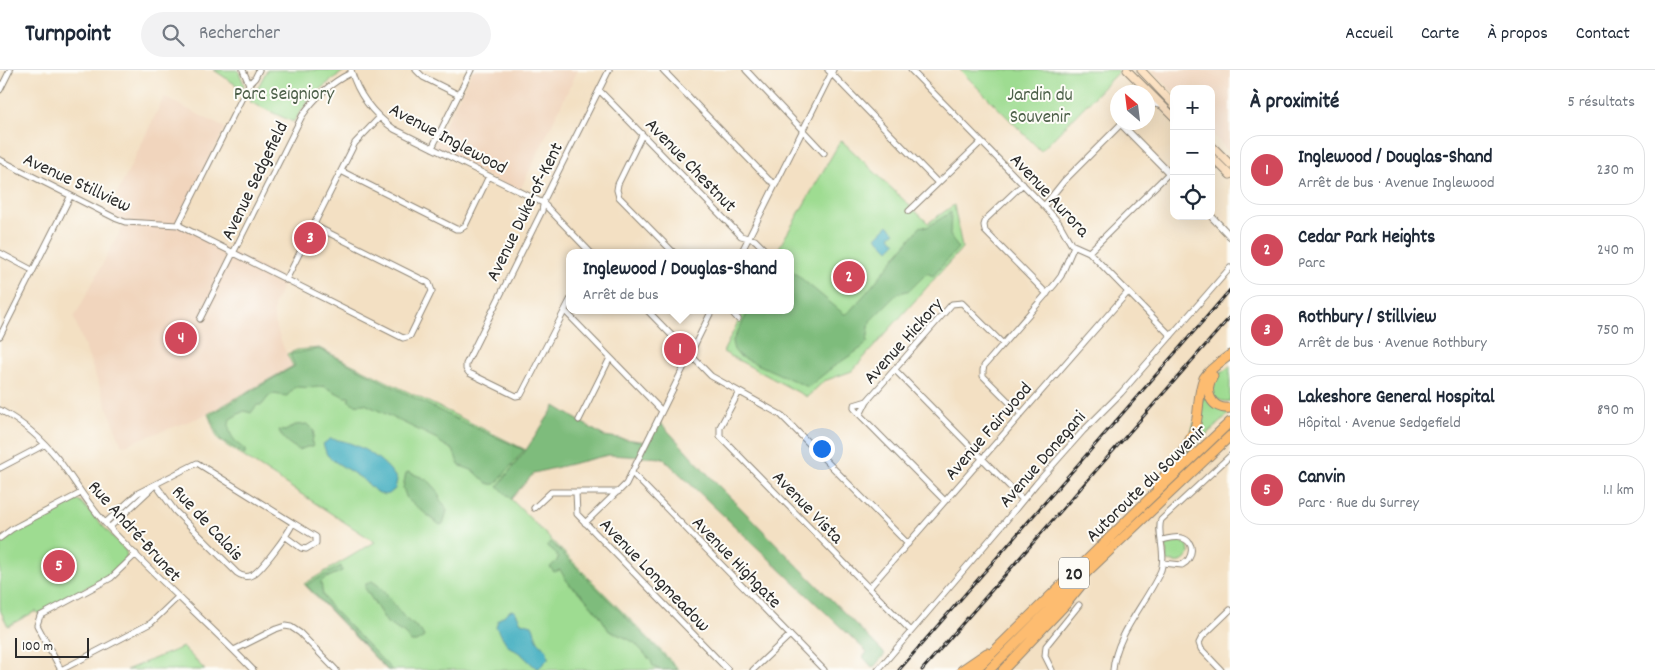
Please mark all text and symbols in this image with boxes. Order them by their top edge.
search box [141,12,491,57]
text: Turnpoint [25,18,111,52]
icon: search [159,21,187,49]
text: Rechercher [199,21,280,48]
text: Accueil [1345,22,1393,47]
text: Carte [1421,22,1460,47]
text: À propos [1488,22,1548,47]
text: Contact [1576,22,1630,47]
park label: Parc Seigniory [234,82,335,109]
park label: Jardin du Souvenir [1007,83,1073,132]
north arrow [1110,85,1155,130]
map controls [1170,85,1215,220]
button: + [1170,85,1215,130]
text: À proximité [1250,88,1339,118]
text: 5 résultats [1568,91,1635,114]
street label: Avenue Inglewood [384,98,511,183]
street label: Avenue Chestnut [637,113,741,220]
street label: Avenue Sedgefield [216,118,297,246]
button: − [1170,130,1215,175]
street label: Avenue Duke-of-Kent [481,139,571,287]
text: Inglewood / Douglas-Shand [1298,145,1492,172]
street label: Avenue Stillview [18,147,135,221]
street label: Avenue Aurora [1002,148,1095,245]
text: 1 [1265,159,1269,182]
text: 230 m [1597,159,1634,182]
text: Arrêt de bus · Avenue Inglewood [1298,172,1495,195]
button: locate [1170,175,1215,220]
pin: 3 [294,219,326,257]
text: Cedar Park Heights [1298,225,1435,252]
text: 2 [1264,239,1271,262]
text: 240 m [1597,239,1634,262]
popup [566,249,794,314]
text: Parc [1298,252,1325,275]
text: Inglewood / Douglas-Shand [583,257,777,284]
pin: 2 [833,258,865,296]
text: Arrêt de bus [583,284,659,307]
street label: Avenue Hickory [858,293,951,392]
text: Rothbury / Stillview [1298,305,1437,332]
pin: 4 [165,319,197,357]
text: 3 [1263,319,1271,342]
text: 750 m [1597,319,1634,342]
pin: 1 [664,330,696,368]
text: Arrêt de bus · Avenue Rothbury [1298,332,1487,355]
street label: Avenue Fairwood [939,377,1040,487]
text: Lakeshore General Hospital [1298,385,1495,412]
text: 4 [1264,399,1270,422]
text: 890 m [1597,399,1634,422]
street label: Avenue Donegani [994,405,1094,515]
text: Hôpital · Avenue Sedgefield [1298,412,1461,435]
street label: Autoroute du Souvenir [1081,419,1214,550]
your location [809,436,835,462]
text: Canvin [1298,465,1345,492]
street label: Avenue Vista [765,466,849,552]
street label: Rue André-Brunet [80,476,186,589]
text: 5 [1263,479,1271,502]
text: 1.1 km [1603,479,1634,502]
street label: Rue de Calais [164,480,249,568]
text: Parc · Rue du Surrey [1298,492,1419,515]
street label: Avenue Highgate [684,511,787,616]
street label: Avenue Longmeadow [592,513,715,640]
pin: 5 [43,547,75,585]
road number: 20 [1059,558,1089,588]
scale bar [15,635,89,658]
text: 100 m [22,637,53,657]

